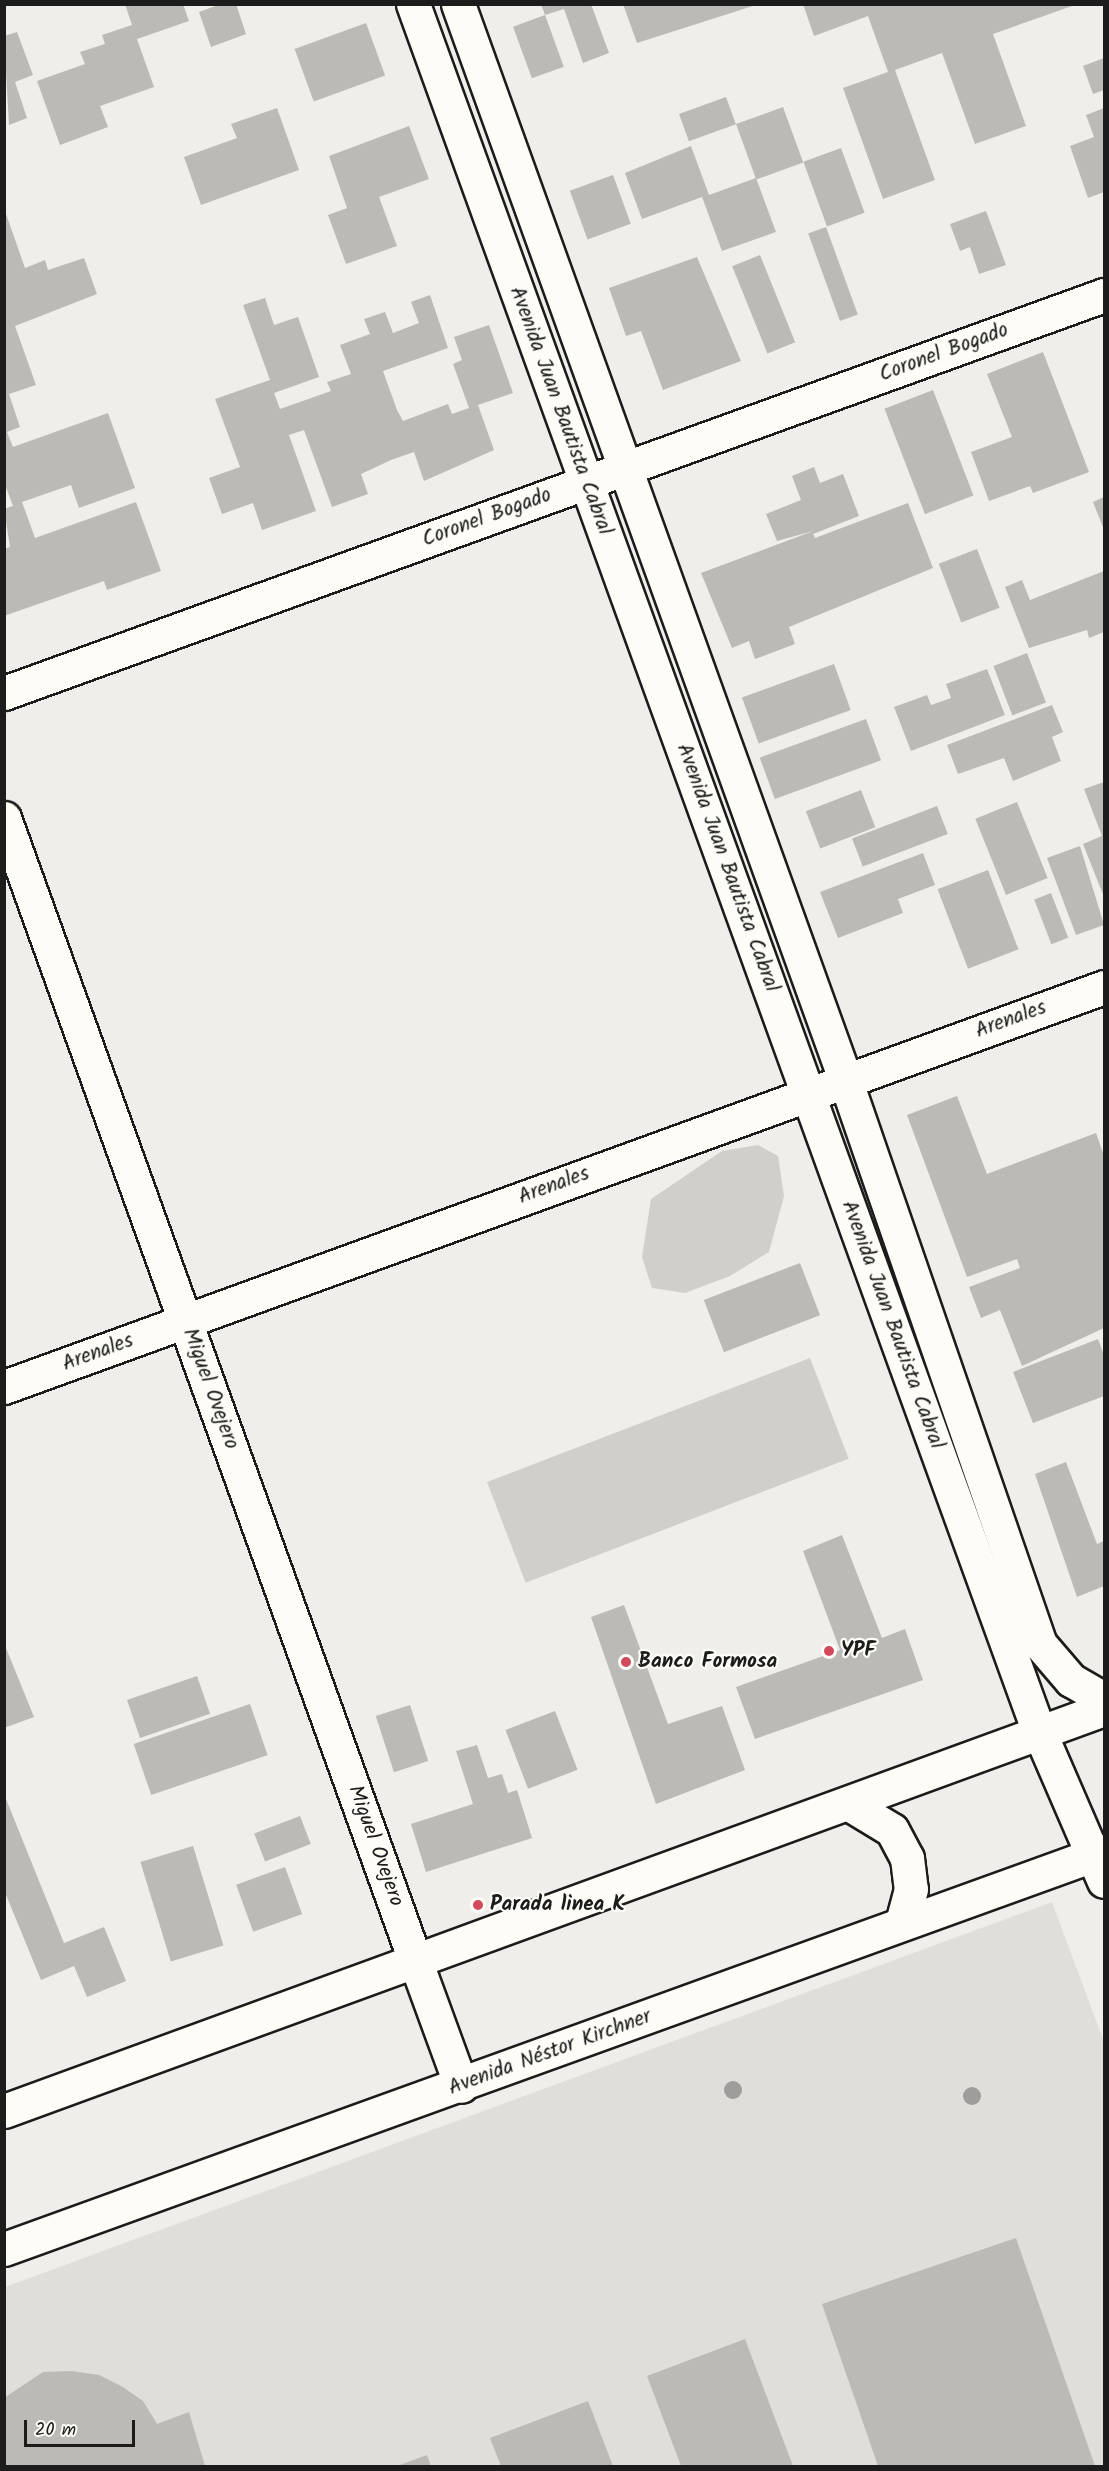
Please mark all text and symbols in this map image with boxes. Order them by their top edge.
street label: Avenida Juan Bautista Cabral [503,283,617,539]
street label: Coronel Bogado [876,318,1012,388]
street label: Coronel Bogado [419,483,555,553]
street label: Avenida Juan Bautista Cabral [670,740,784,996]
street label: Arenales [972,996,1050,1044]
street label: Arenales [515,1162,593,1210]
street label: Avenida Juan Bautista Cabral [835,1197,949,1453]
street label: Miguel Ovejero [176,1325,244,1453]
street label: Arenales [59,1329,137,1377]
place label: YPF [841,1638,876,1664]
marker: YPF [822,1644,836,1658]
place label: Banco Formosa [638,1649,777,1675]
marker: Banco Formosa [619,1655,633,1669]
street label: Miguel Ovejero [341,1782,409,1910]
place label: Parada linea K [490,1892,625,1918]
marker: Parada linea K [471,1898,485,1912]
street label: Avenida Néstor Kirchner [445,2005,655,2101]
scale bar [27,2408,138,2446]
text: 20 m [35,2416,76,2445]

